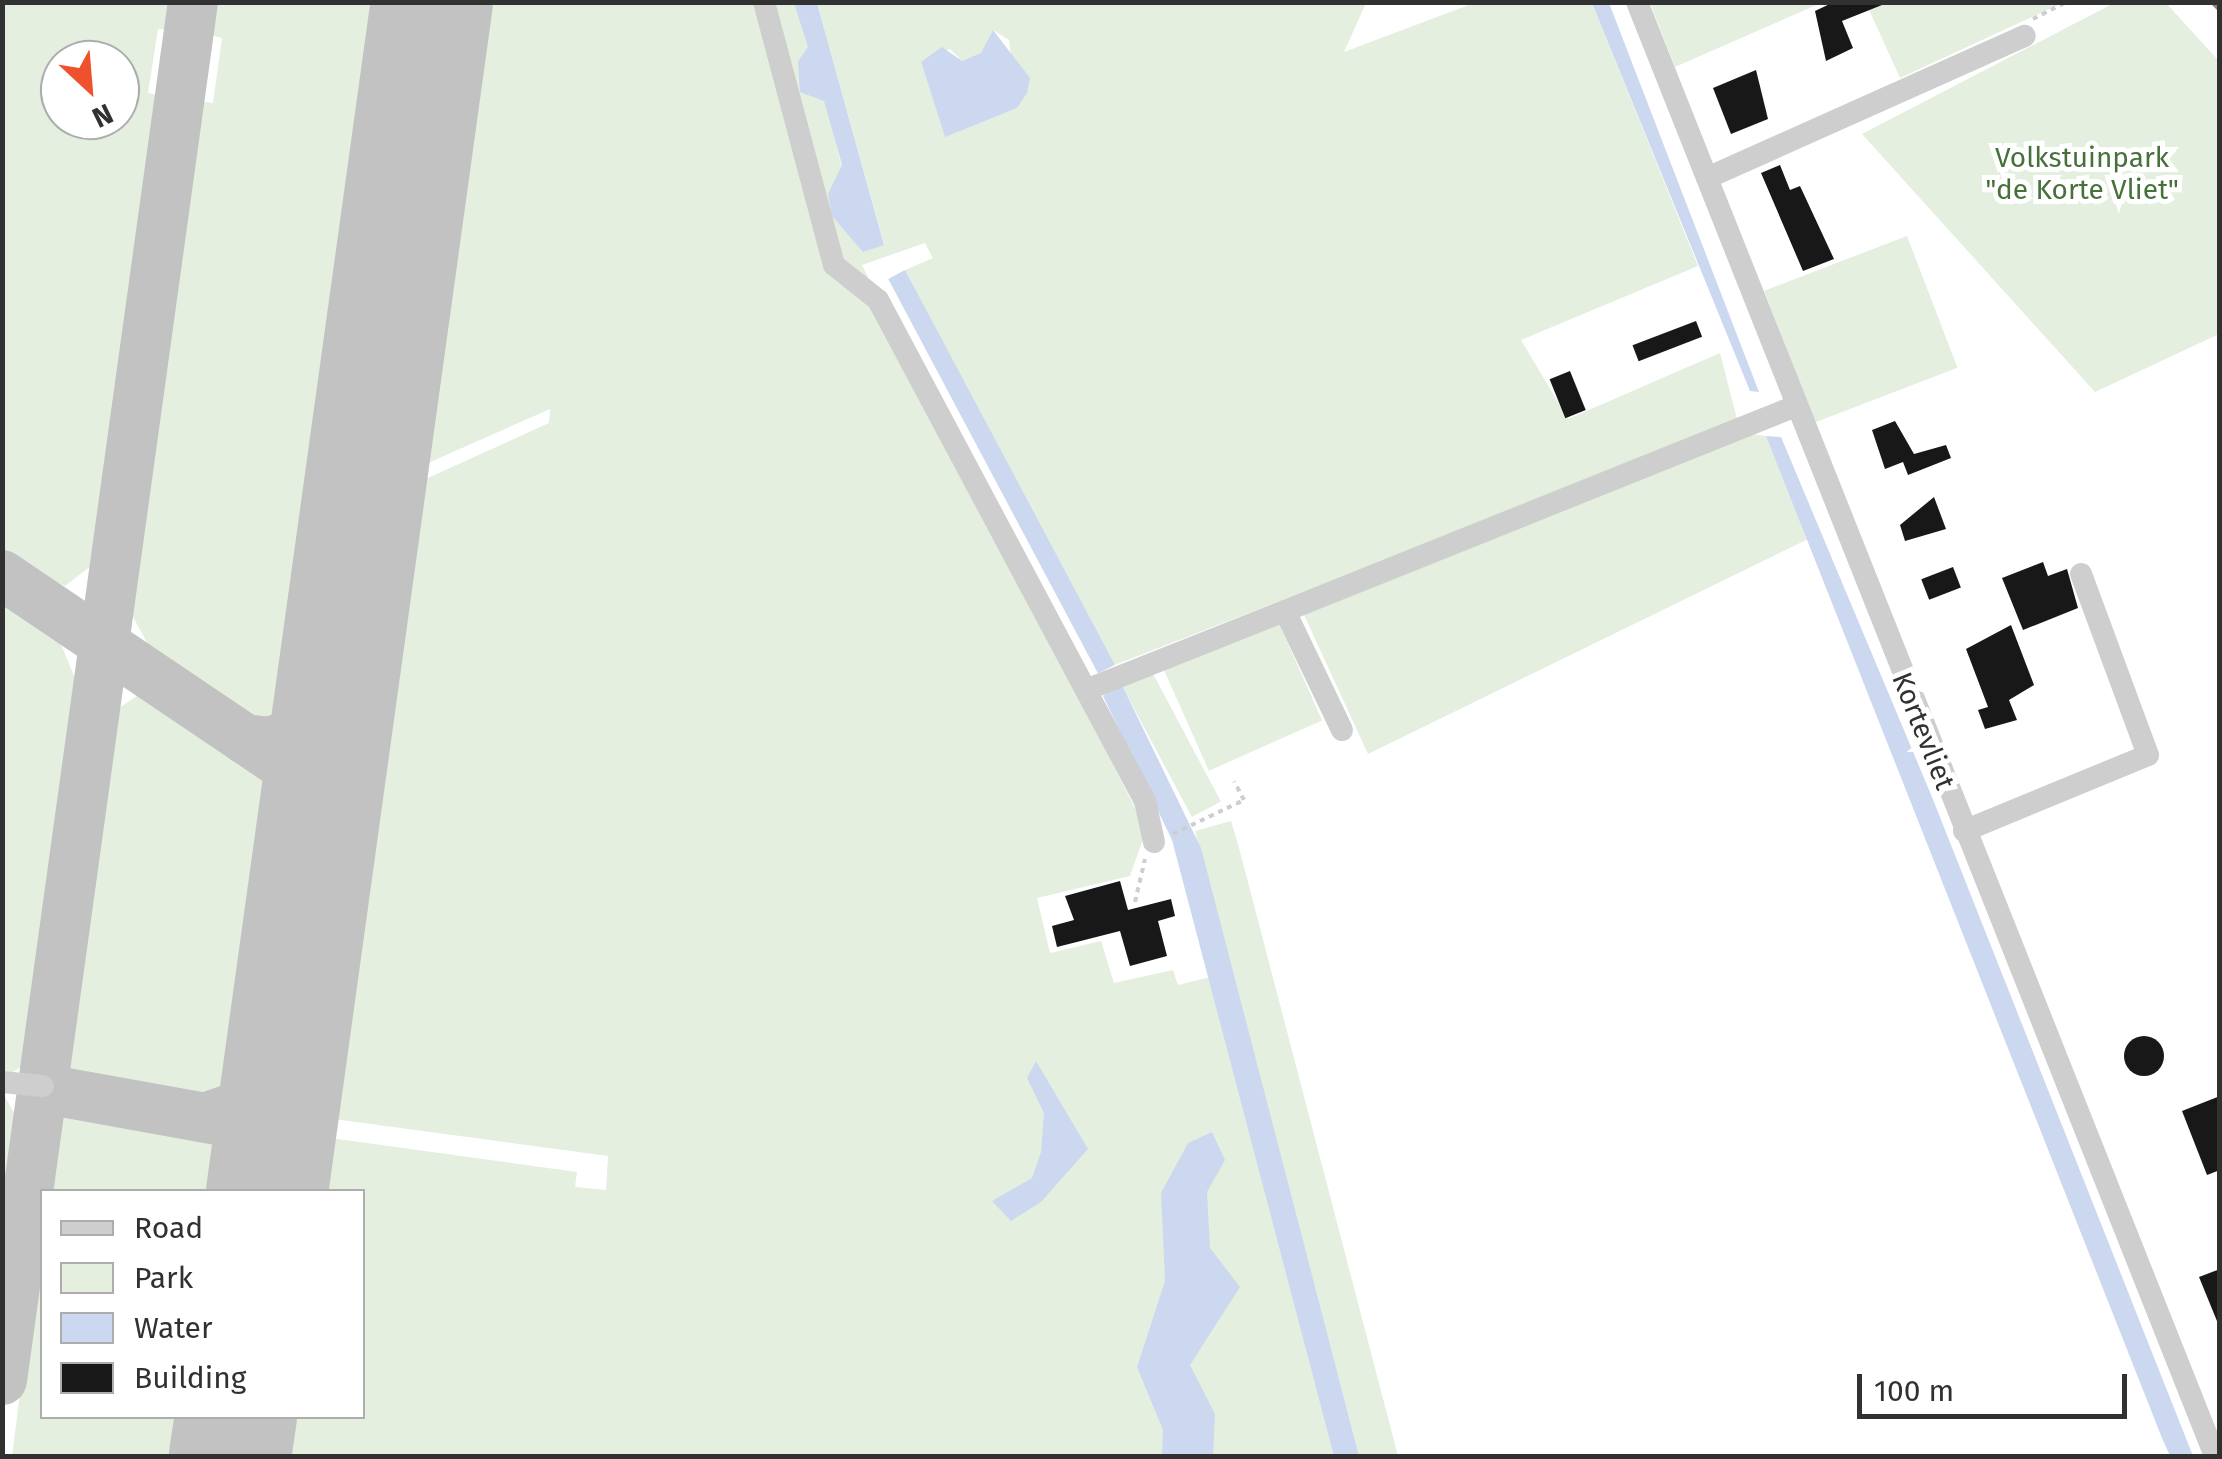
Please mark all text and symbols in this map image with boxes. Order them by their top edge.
north arrow [40,40,140,140]
text: N [87,97,118,135]
park label: Volkstuinpark "de Korte Vliet" [1985,141,2179,207]
street label: Kortevliet [1884,668,1962,794]
legend [40,1189,365,1419]
text: Road [134,1210,203,1246]
text: Park [134,1260,193,1296]
text: Water [134,1310,213,1346]
scale bar [1862,1354,2132,1416]
text: Building [134,1360,246,1396]
text: 100 m [1874,1373,1954,1409]

